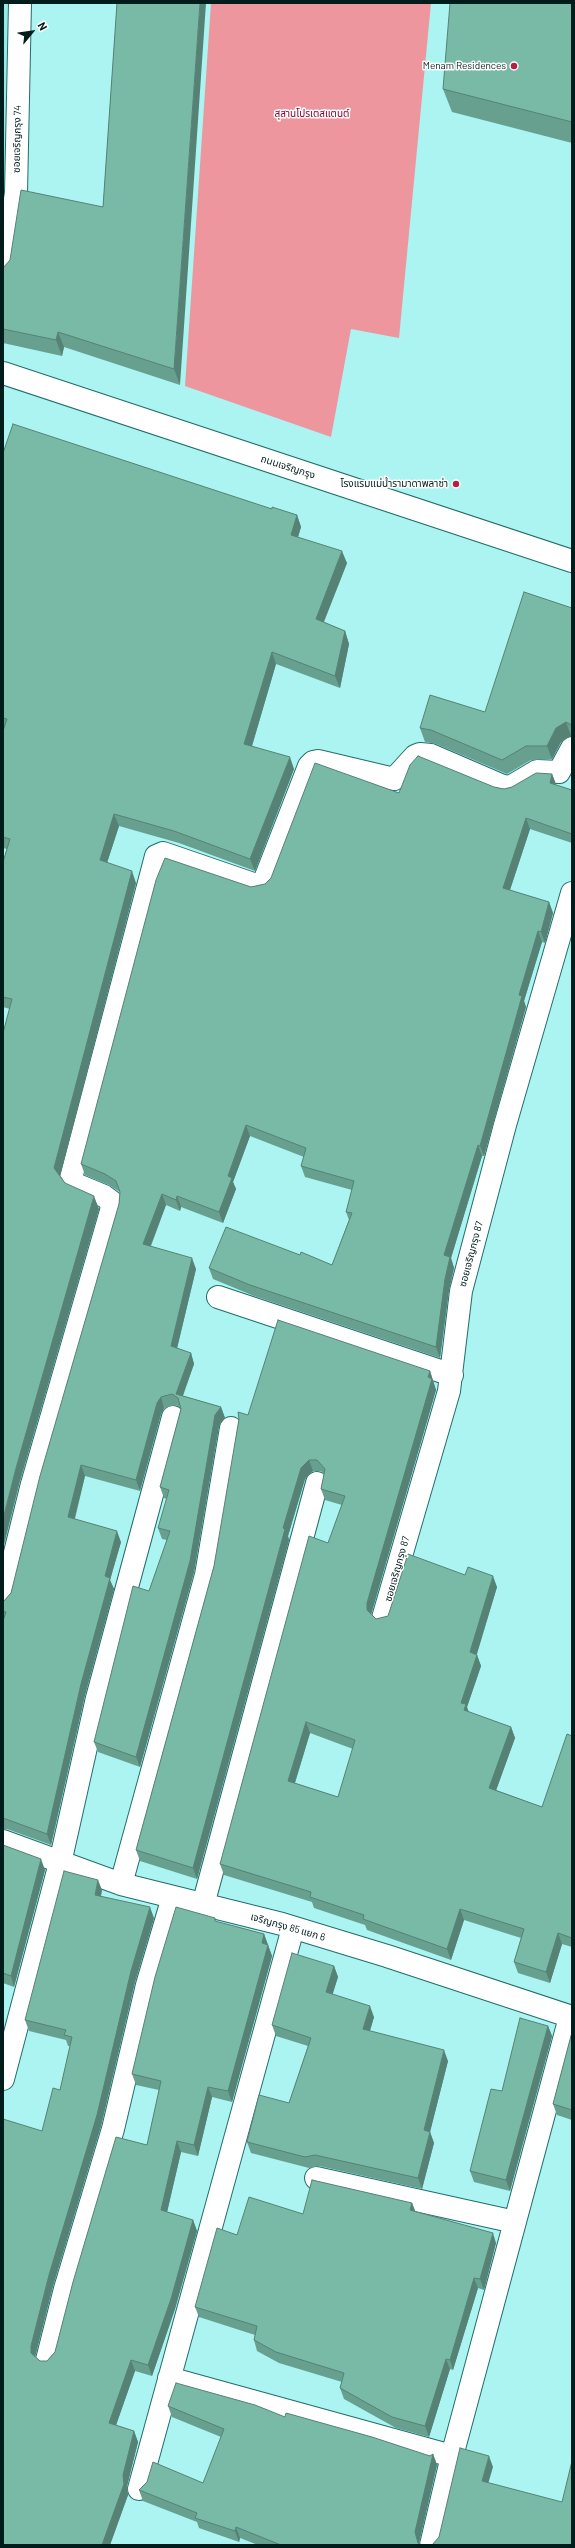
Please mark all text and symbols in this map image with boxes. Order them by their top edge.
north arrow [12,12,52,52]
text: N [35,20,50,32]
place label: Menam Residences [423,60,506,72]
marker: Menam Residences [509,61,519,71]
street label: ซอยเจริญกรุง 74 [10,105,24,173]
park label: สุสานโปรเตสแตนต์ [275,108,349,120]
street label: ถนนเจริญกรุง [259,453,317,481]
place label: โรงแรมแม่น้ำรามาดาพลาซ่า [340,478,448,490]
marker: โรงแรมแม่น้ำรามาดาพลาซ่า [451,479,461,489]
street label: ซอยเจริญกรุง 87 [456,1220,486,1288]
street label: ซอยเจริญกรุง 87 [382,1535,412,1603]
street label: เจริญกรุง 85 แยก 6 [249,1911,327,1943]

